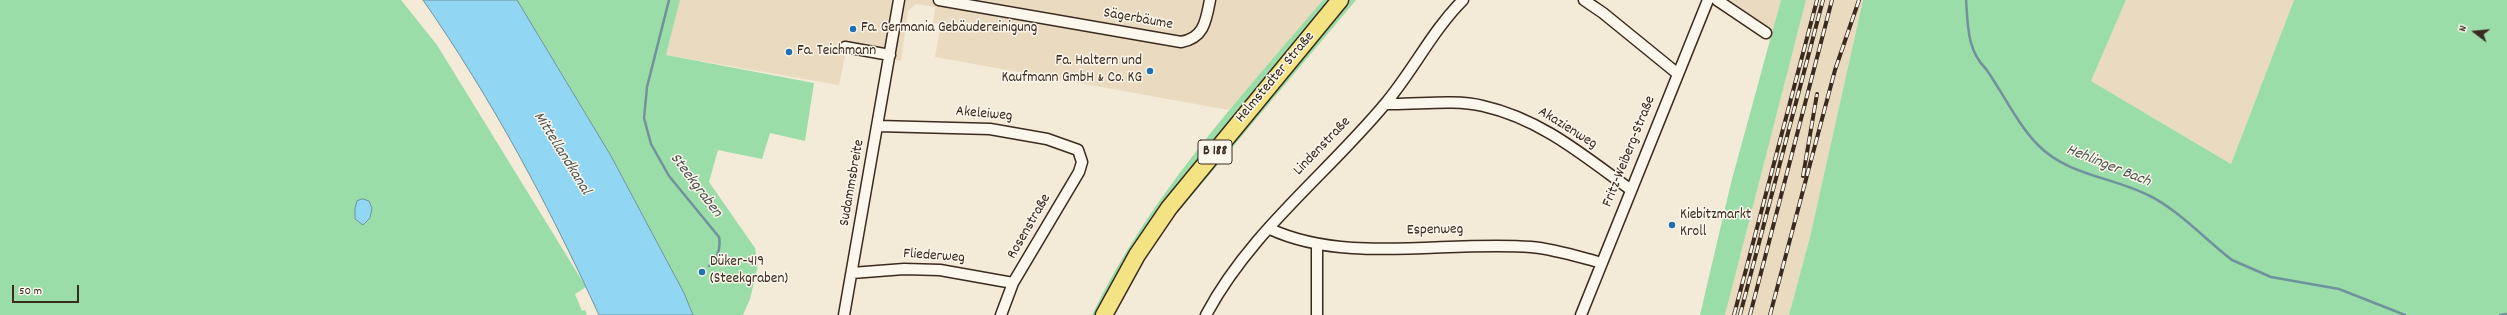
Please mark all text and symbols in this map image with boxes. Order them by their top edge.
street label: Sägerbäume [1102,5,1174,35]
north arrow [2455,12,2495,52]
place label: Fa. Germania Gebäudereinigung [861,20,1037,38]
marker: Fa. Germania Gebäudereinigung [848,24,858,34]
text: N [2455,24,2472,34]
street label: Helmstedter Straße [1233,29,1319,127]
place label: Fa. Teichmann [797,43,876,61]
marker: Fa. Teichmann [784,47,794,57]
place label: Fa. Haltern und Kaufmann GmbH & Co. KG [1002,53,1142,88]
marker: Fa. Haltern und Kaufmann GmbH & Co. KG [1145,66,1155,76]
street label: Fritz-Weiberg-Straße [1600,94,1660,210]
street label: Akeleiweg [955,104,1013,126]
street label: Akazienweg [1534,104,1600,154]
water label: Mittellandkanal [528,109,594,199]
street label: Lindenstraße [1291,114,1355,180]
street label: Sudammsbreite [837,138,869,228]
road number: B 188 [1198,140,1232,164]
water label: Hehlinger Bach [2063,141,2153,193]
water label: Steekgraben [665,150,725,222]
street label: Rosenstraße [1004,191,1056,263]
place label: Kiebitzmarkt Kroll [1680,207,1751,242]
marker: Kiebitzmarkt Kroll [1667,220,1677,230]
street label: Espenweg [1407,222,1463,240]
street label: Fliederweg [903,246,965,268]
place label: Düker-419 (Steekgraben) [710,254,788,289]
marker: Düker-419 (Steekgraben) [697,267,707,277]
scale bar [14,277,81,303]
text: 50 m [19,283,42,300]

